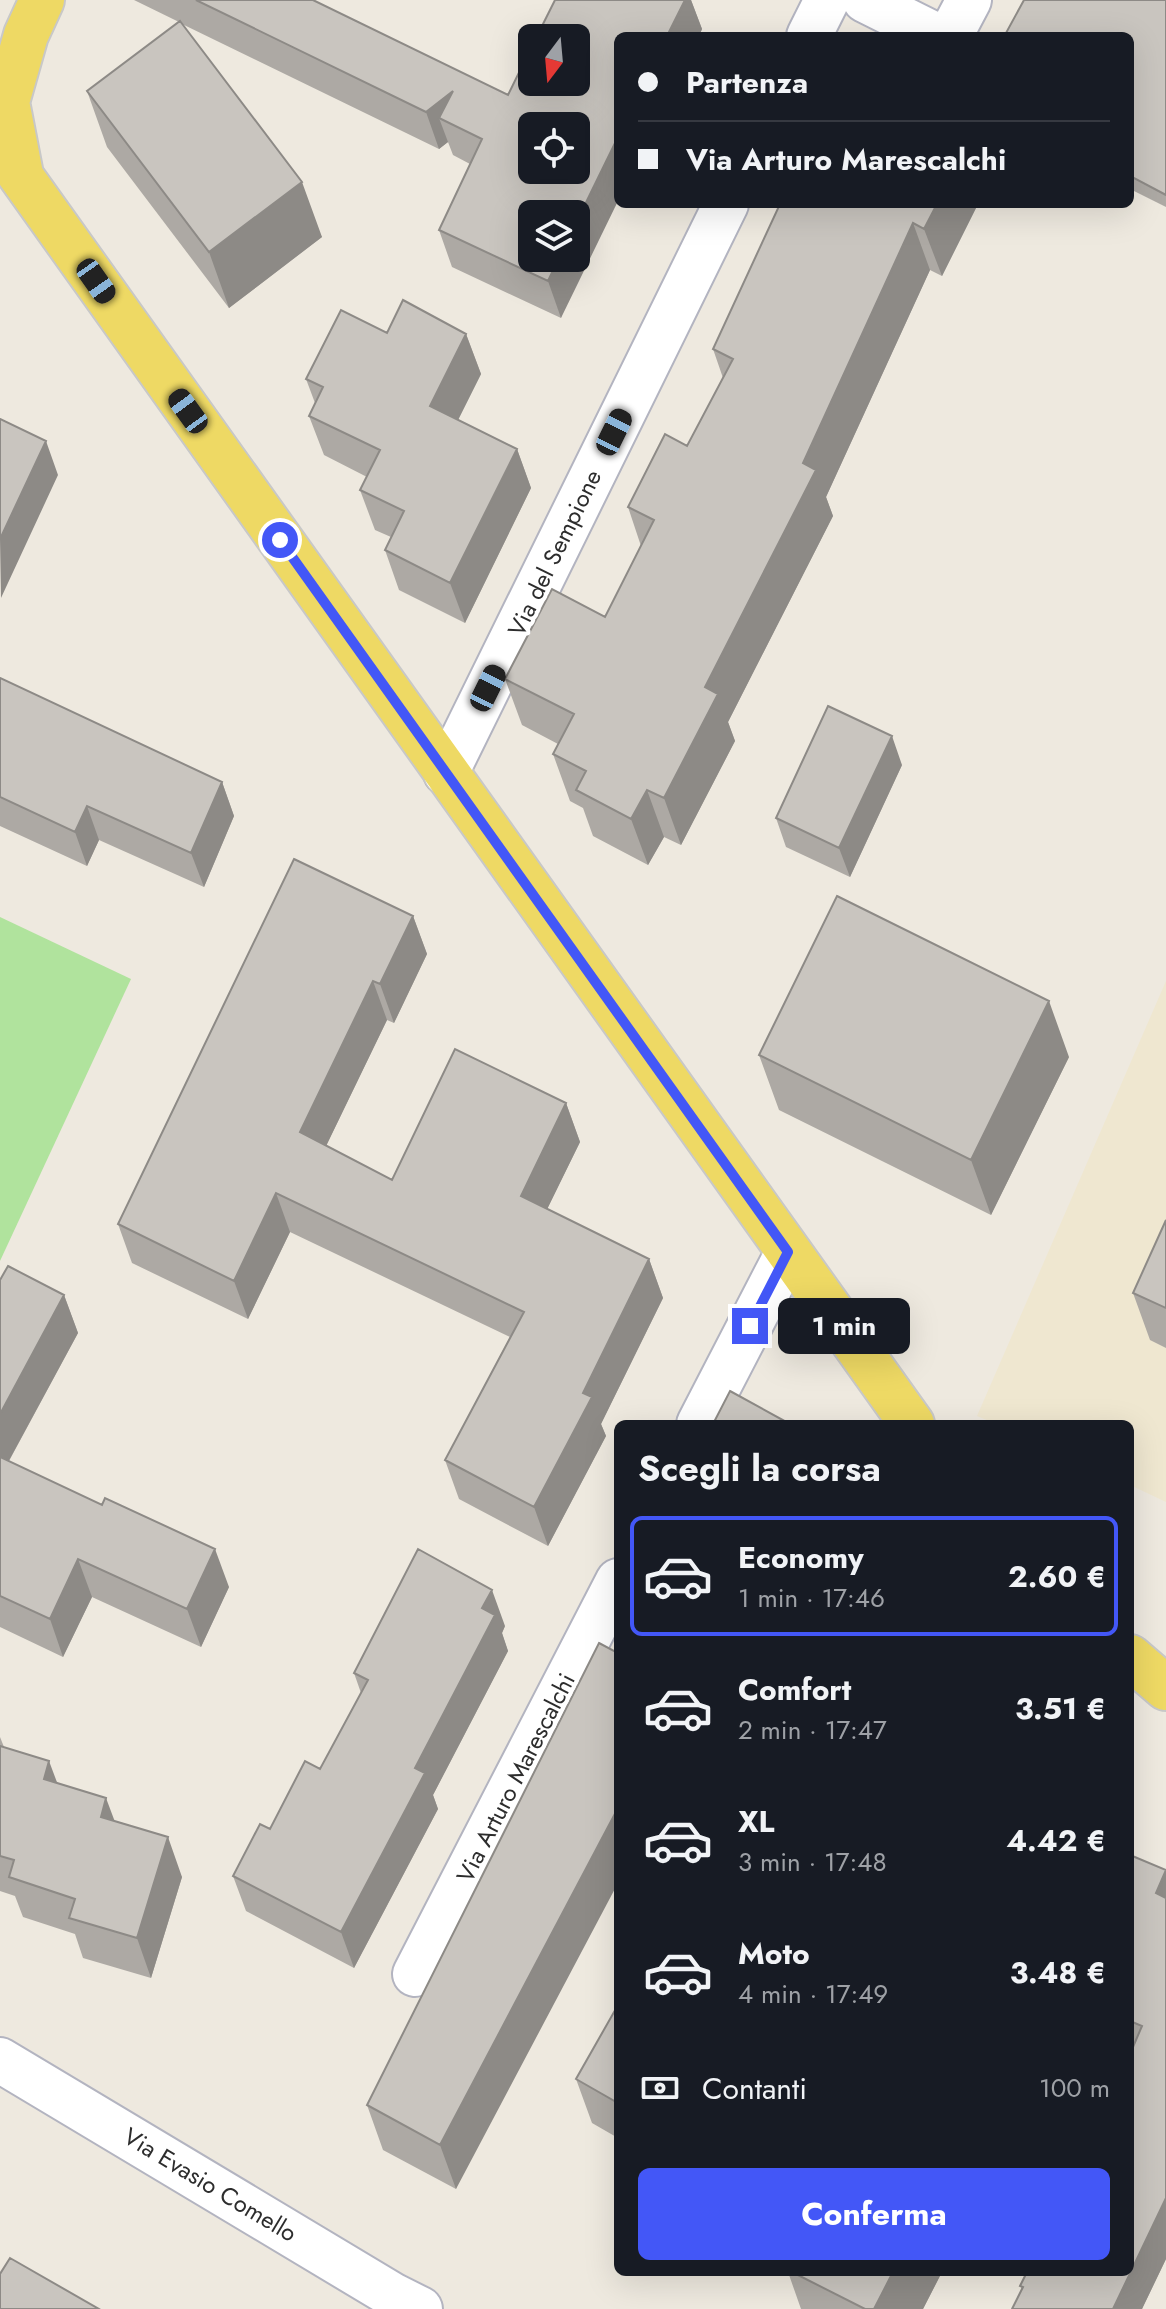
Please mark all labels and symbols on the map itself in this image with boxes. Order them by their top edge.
north arrow [518,24,590,96]
car [72,254,120,308]
car [164,385,212,437]
car [593,405,635,459]
street label: Via del Sempione [499,463,610,642]
route start [262,522,298,558]
car [467,661,509,715]
callout: 1 min [778,1298,910,1354]
route end [732,1308,768,1344]
street label: Via Arturo Marescalchi [447,1667,584,1889]
street label: Via Evasio Comello [117,2119,304,2250]

